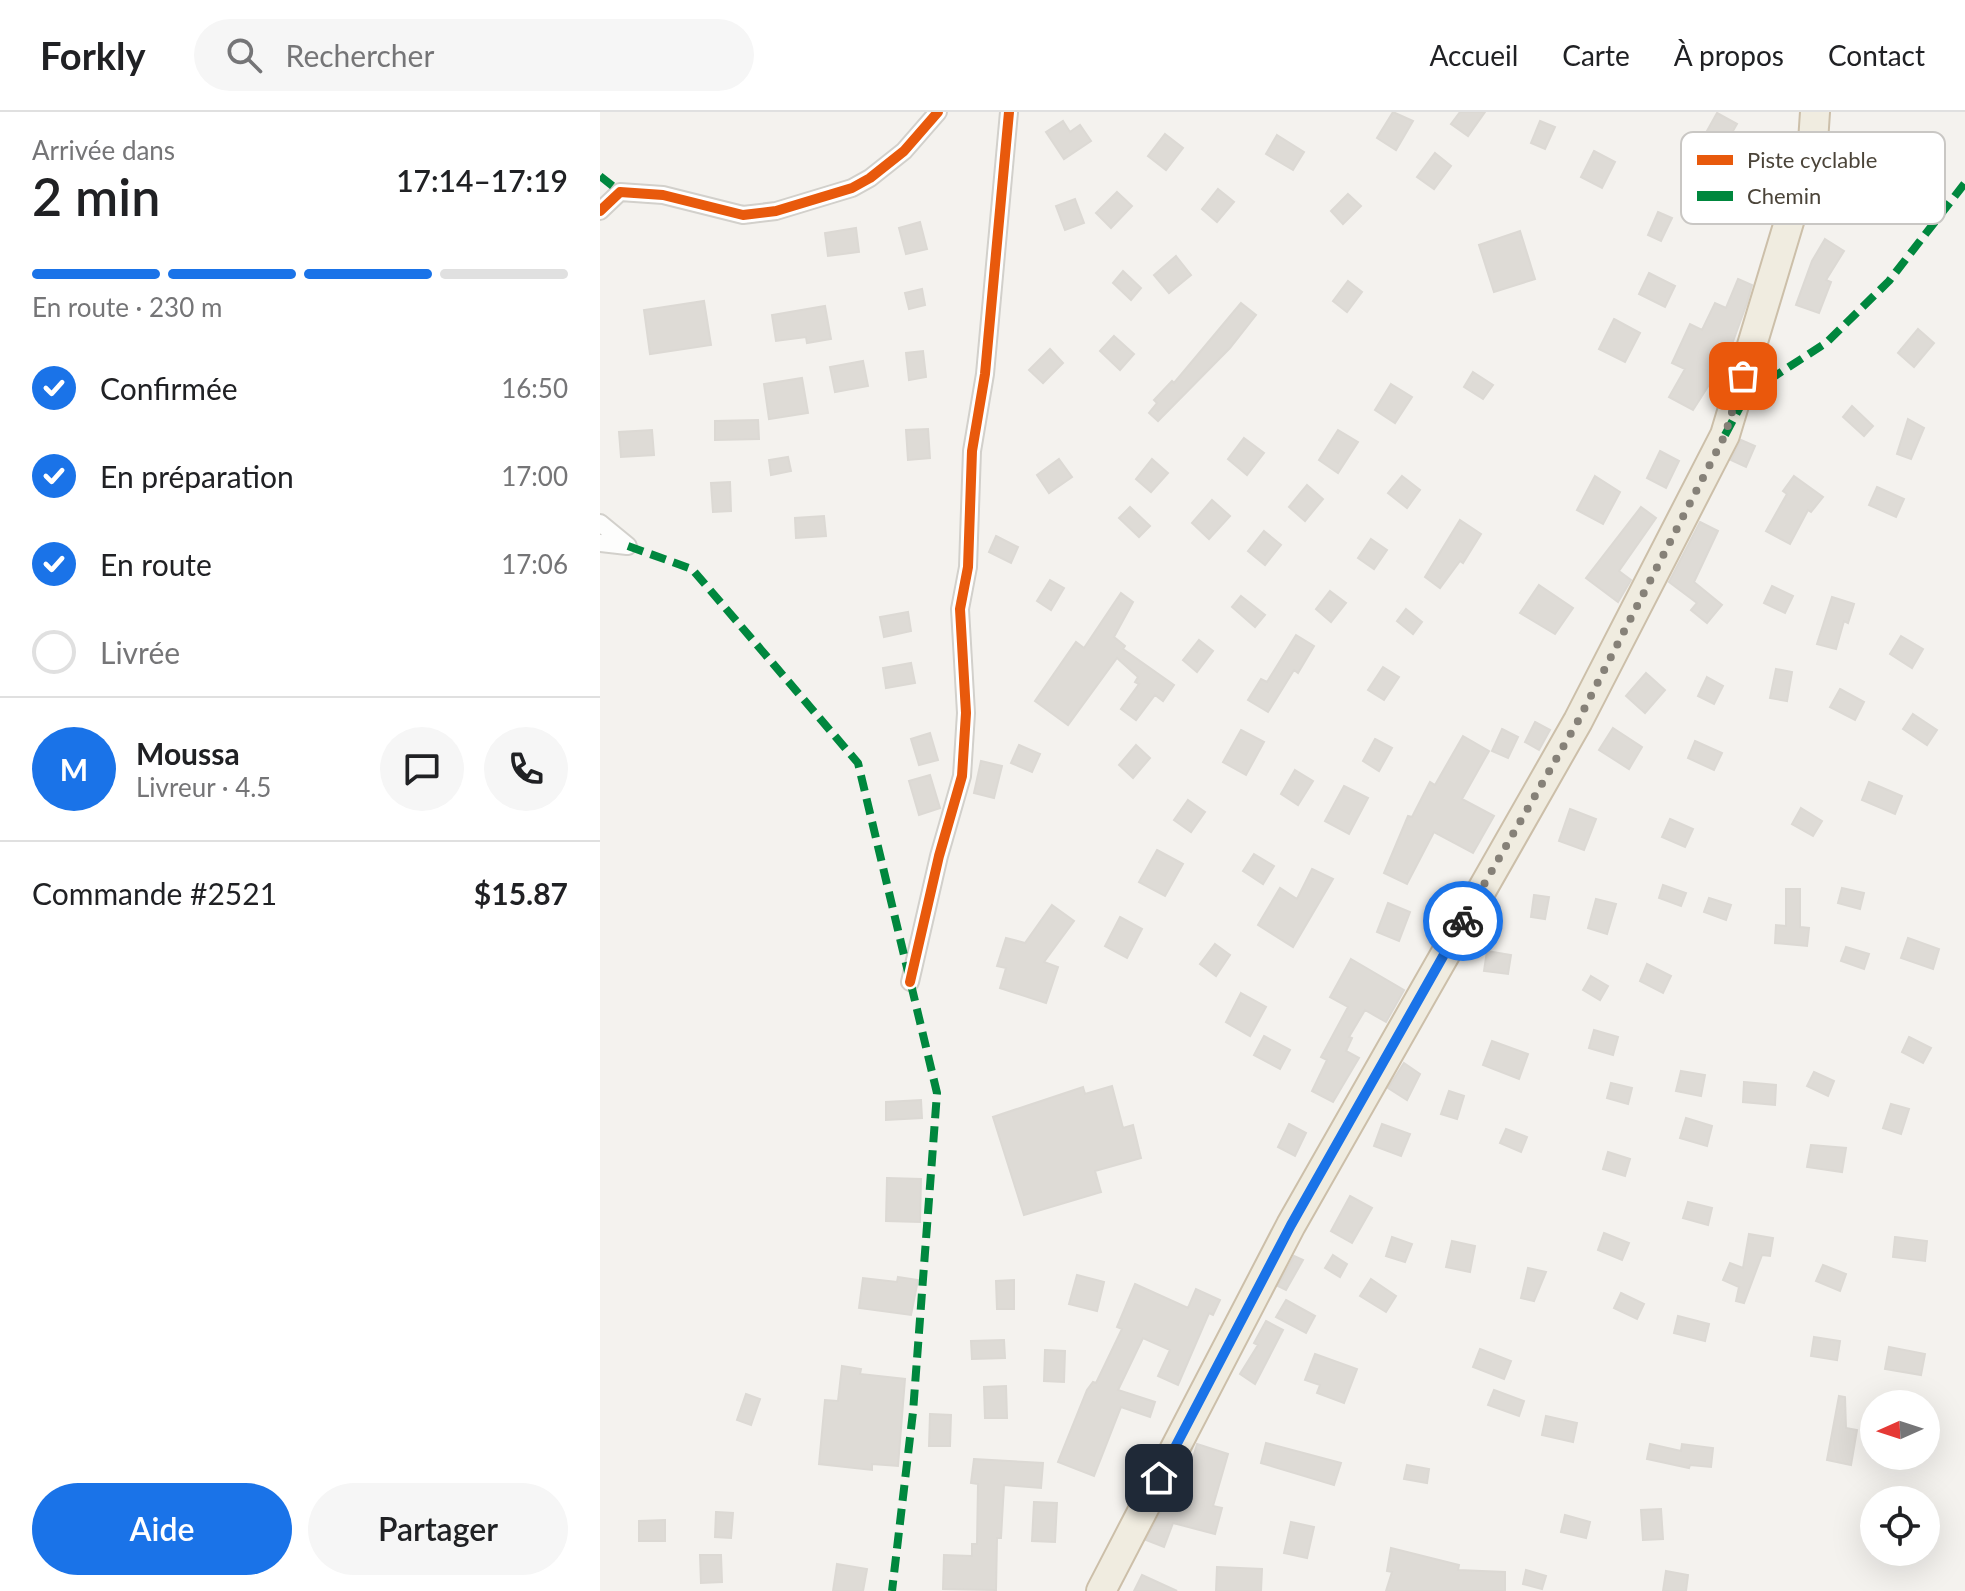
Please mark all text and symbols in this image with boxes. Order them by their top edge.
search box [194,19,754,91]
text: Forkly [40,32,146,78]
icon: search [222,33,266,77]
text: Rechercher [286,37,434,73]
text: Accueil [1429,38,1518,72]
text: Carte [1562,38,1630,72]
text: À propos [1674,38,1784,72]
text: Contact [1828,38,1925,72]
legend [1681,132,1945,224]
text: Arrivée dans [32,134,175,166]
text: Piste cyclable [1747,146,1877,173]
text: 17:14–17:19 [396,162,568,198]
text: 2 min [32,165,160,227]
text: Chemin [1747,182,1821,209]
text: En route · 230 m [32,291,222,323]
pin [1709,342,1777,410]
icon: bag [1721,354,1765,398]
icon: check [32,366,76,410]
text: Confirmée [100,370,238,406]
text: 16:50 [501,372,568,404]
icon: check [32,454,76,498]
text: En préparation [100,458,294,494]
text: 17:00 [501,460,568,492]
icon: check [32,542,76,586]
text: En route [100,546,212,582]
text: 17:06 [501,548,568,580]
text: Livrée [100,634,180,670]
button: chat [380,727,464,811]
button: phone [484,727,568,811]
text: Moussa [136,735,240,771]
text: M [60,751,88,787]
text: Livreur · 4.5 [136,771,271,803]
text: Commande #2521 [32,875,277,911]
text: $15.87 [474,875,568,911]
courier [1423,881,1503,961]
icon: bike [1441,899,1485,943]
north arrow [1860,1390,1940,1470]
map controls [1860,1390,1940,1566]
pin [1125,1444,1193,1512]
icon: home [1137,1456,1181,1500]
button: Aide [32,1483,292,1575]
button: Partager [308,1483,568,1575]
button: locate [1860,1486,1940,1566]

